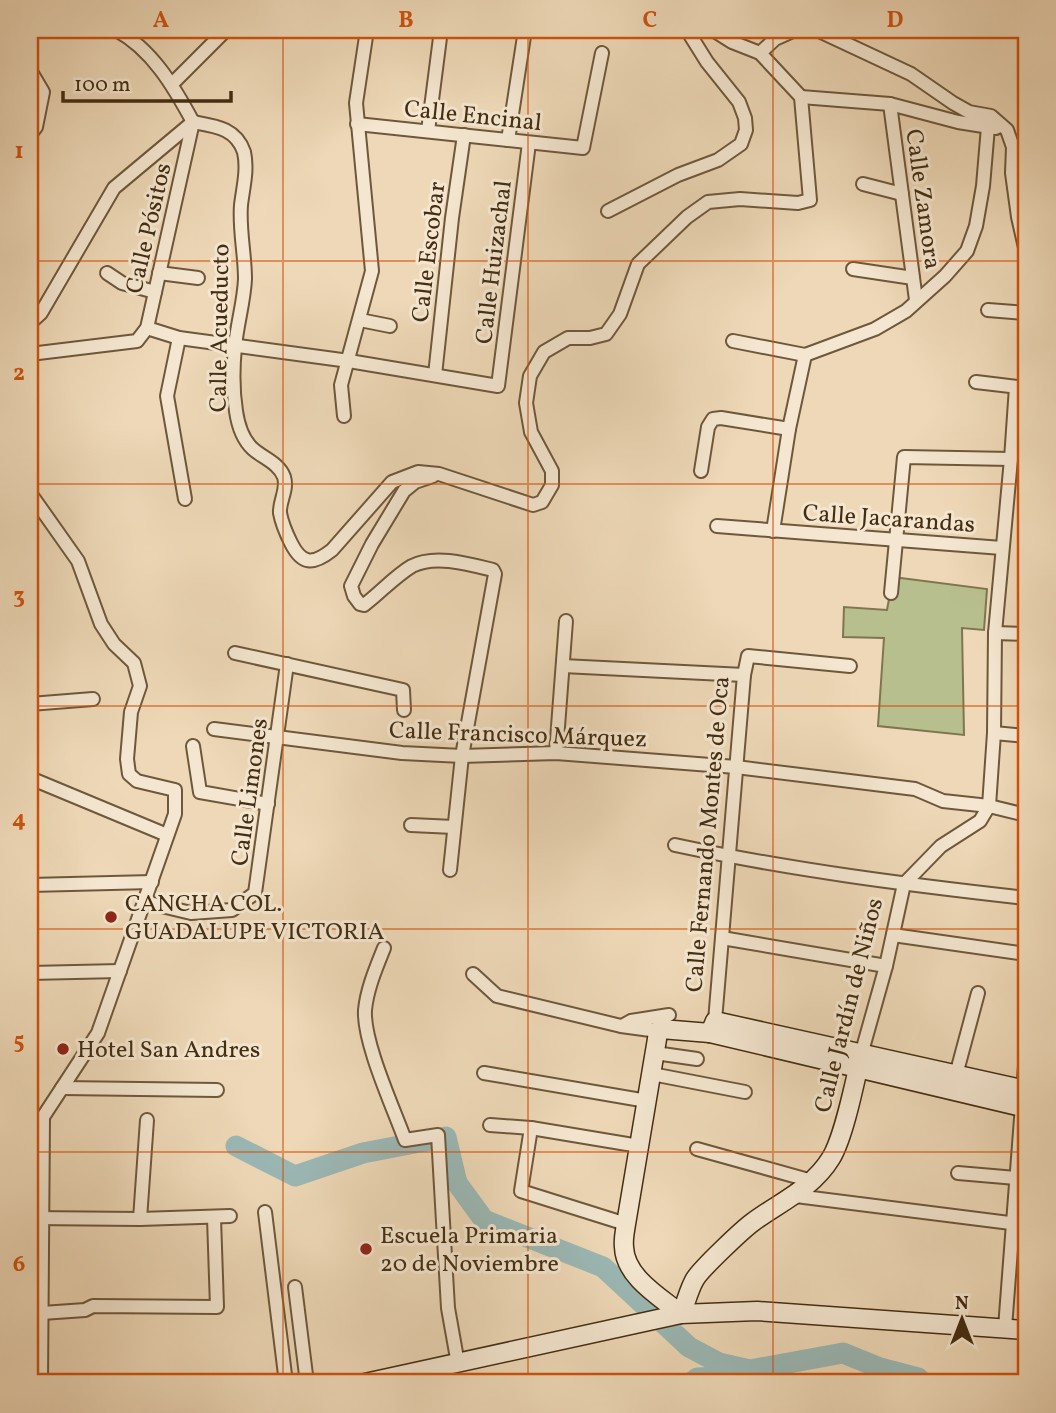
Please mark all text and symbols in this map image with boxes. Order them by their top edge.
text: A [153,5,169,37]
text: B [398,5,414,37]
text: C [643,5,657,37]
text: D [887,5,904,37]
scale bar [63,60,231,104]
text: 100 m [74,71,131,100]
street label: Calle Encinal [402,93,543,141]
street label: Calle Zamora [895,127,949,272]
text: 1 [14,136,24,168]
street label: Calle Pósitos [118,160,181,297]
street label: Calle Huizachal [468,179,522,346]
street label: Calle Escobar [405,180,455,324]
street label: Calle Acueducto [203,243,239,413]
text: 2 [13,358,25,390]
street label: Calle Jacarandas [801,497,976,543]
text: 3 [13,581,25,613]
street label: Calle Fernando Montes de Oca [678,675,740,994]
street label: Calle Francisco Márquez [388,715,648,757]
street label: Calle Limones [224,716,278,868]
text: 4 [12,804,26,836]
place label: CANCHA COL. GUADALUPE VICTORIA [125,888,385,950]
street label: Calle Jardín de Niños [807,895,893,1116]
marker: CANCHA COL. GUADALUPE VICTORIA [103,909,119,925]
text: 5 [13,1026,25,1058]
place label: Hotel San Andres [77,1034,260,1068]
marker: Hotel San Andres [55,1041,71,1057]
place label: Escuela Primaria 20 de Noviembre [380,1220,559,1282]
marker: Escuela Primaria 20 de Noviembre [358,1241,374,1257]
text: 6 [13,1249,25,1281]
north arrow [926,1284,996,1354]
text: N [955,1291,969,1317]

